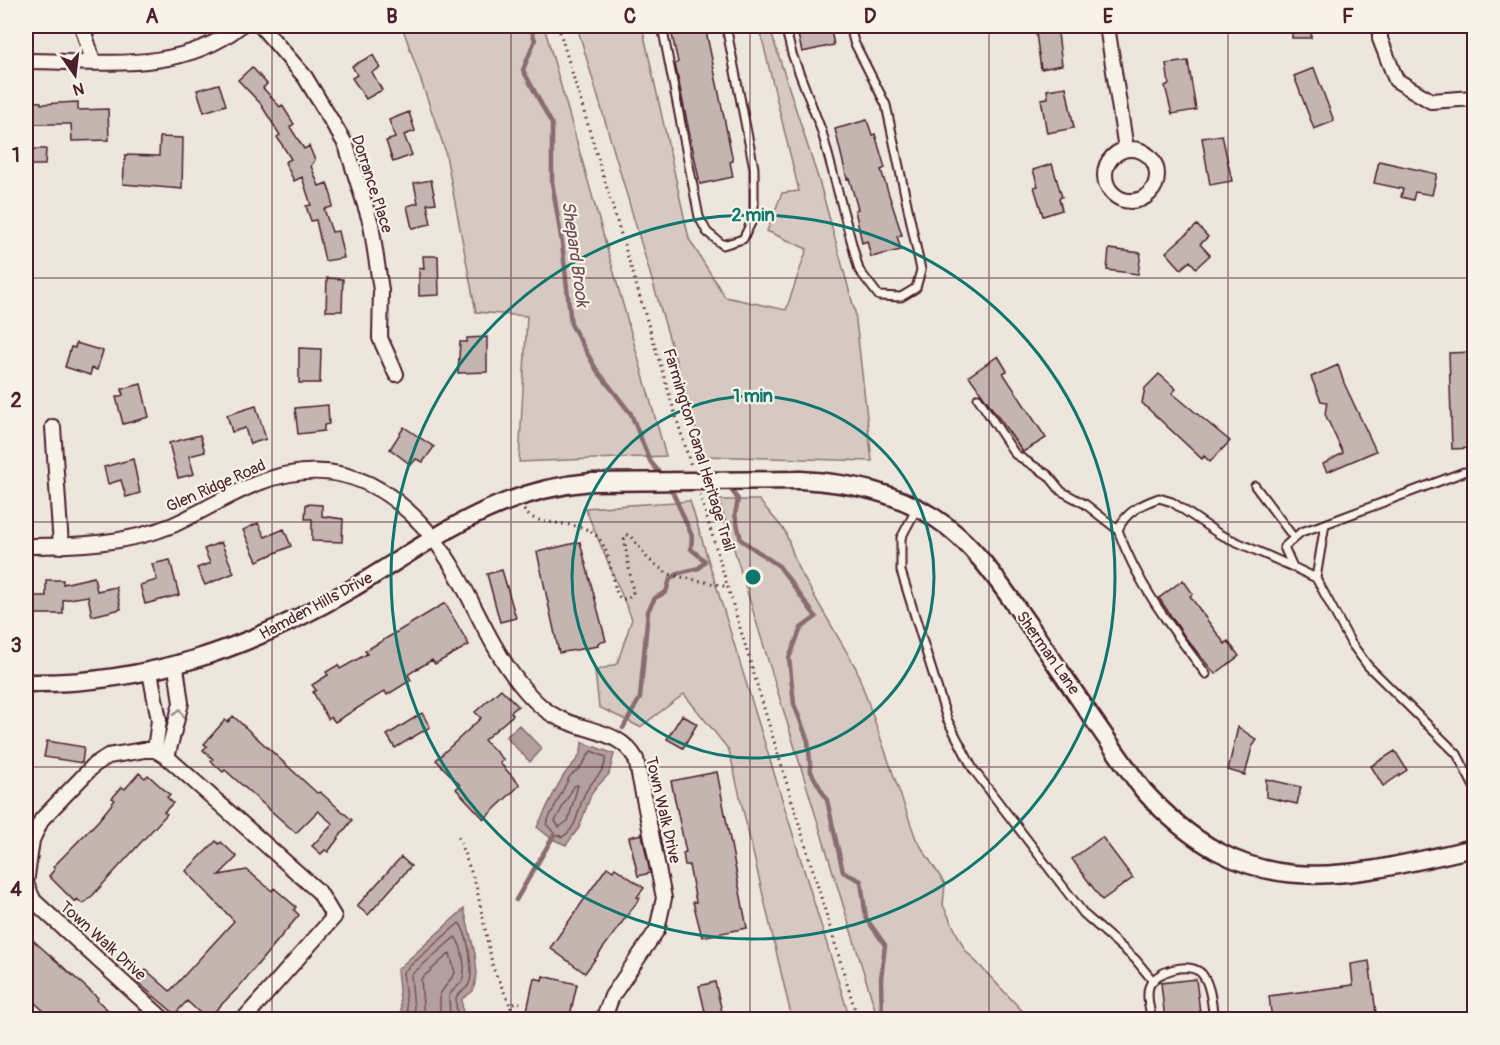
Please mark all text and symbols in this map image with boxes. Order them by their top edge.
text: A [146,4,159,29]
text: B [386,4,398,29]
text: C [624,4,636,29]
text: D [864,4,877,29]
text: E [1103,4,1114,29]
text: F [1342,4,1354,29]
north arrow [45,45,105,105]
text: N [71,78,86,100]
street label: Dorrance Place [347,133,397,236]
text: 1 [12,143,20,168]
water label: Shepard Brook [556,200,594,310]
text: 2 min [731,204,775,227]
street label: Farmington Canal Heritage Trail [659,346,739,554]
text: 1 min [733,385,773,408]
text: 2 [10,388,22,413]
street label: Glen Ridge Road [163,455,269,517]
centre of rings [743,567,763,587]
street label: Hamden Hills Drive [256,568,376,644]
street label: Sherman Lane [1012,608,1084,699]
text: 3 [10,633,22,658]
one-way arrow [172,708,185,718]
street label: Town Walk Drive [641,755,685,866]
text: 4 [10,877,22,902]
street label: Town Walk Drive [56,897,150,985]

